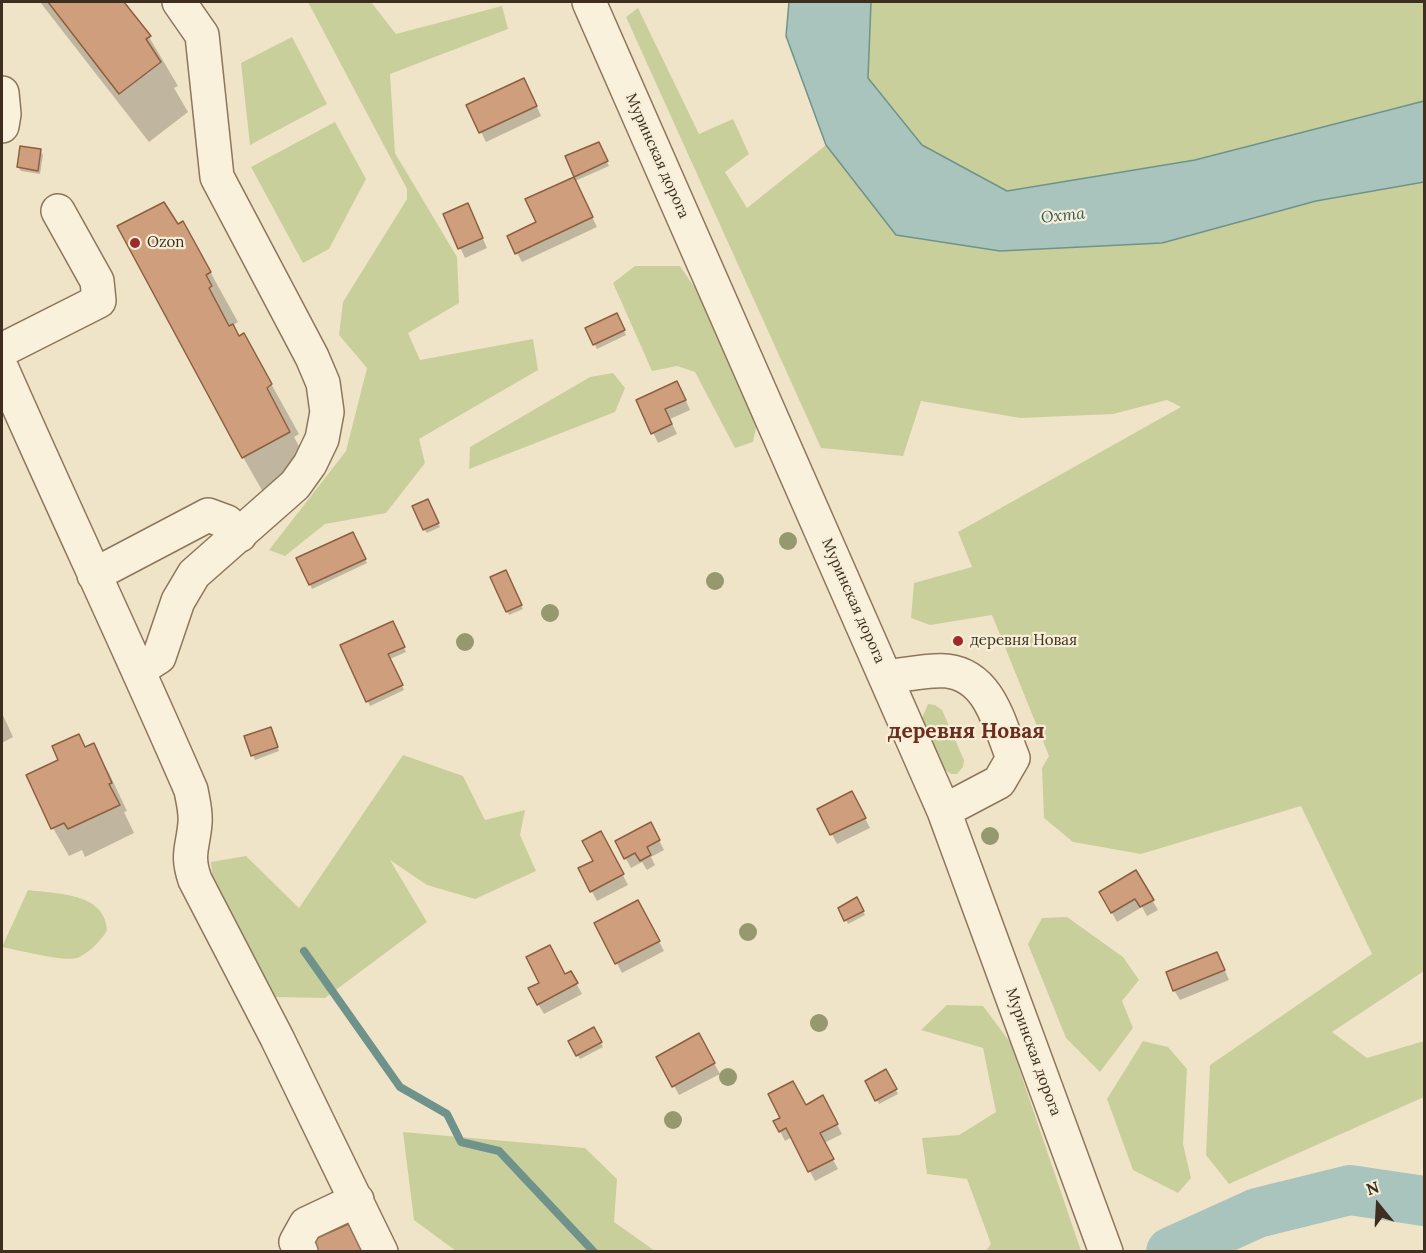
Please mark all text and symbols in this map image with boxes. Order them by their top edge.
street label: Муринская дорога [621,91,693,221]
water label: Охта [1040,204,1086,228]
place label: Ozon [147,234,184,252]
marker: Ozon [128,236,142,250]
street label: Муринская дорога [817,536,889,666]
place label: деревня Новая [970,632,1077,650]
marker: деревня Новая [951,634,965,648]
district label: деревня Новая [887,719,1045,745]
street label: Муринская дорога [1001,986,1065,1118]
north arrow [1348,1175,1408,1235]
text: N [1363,1176,1381,1199]

